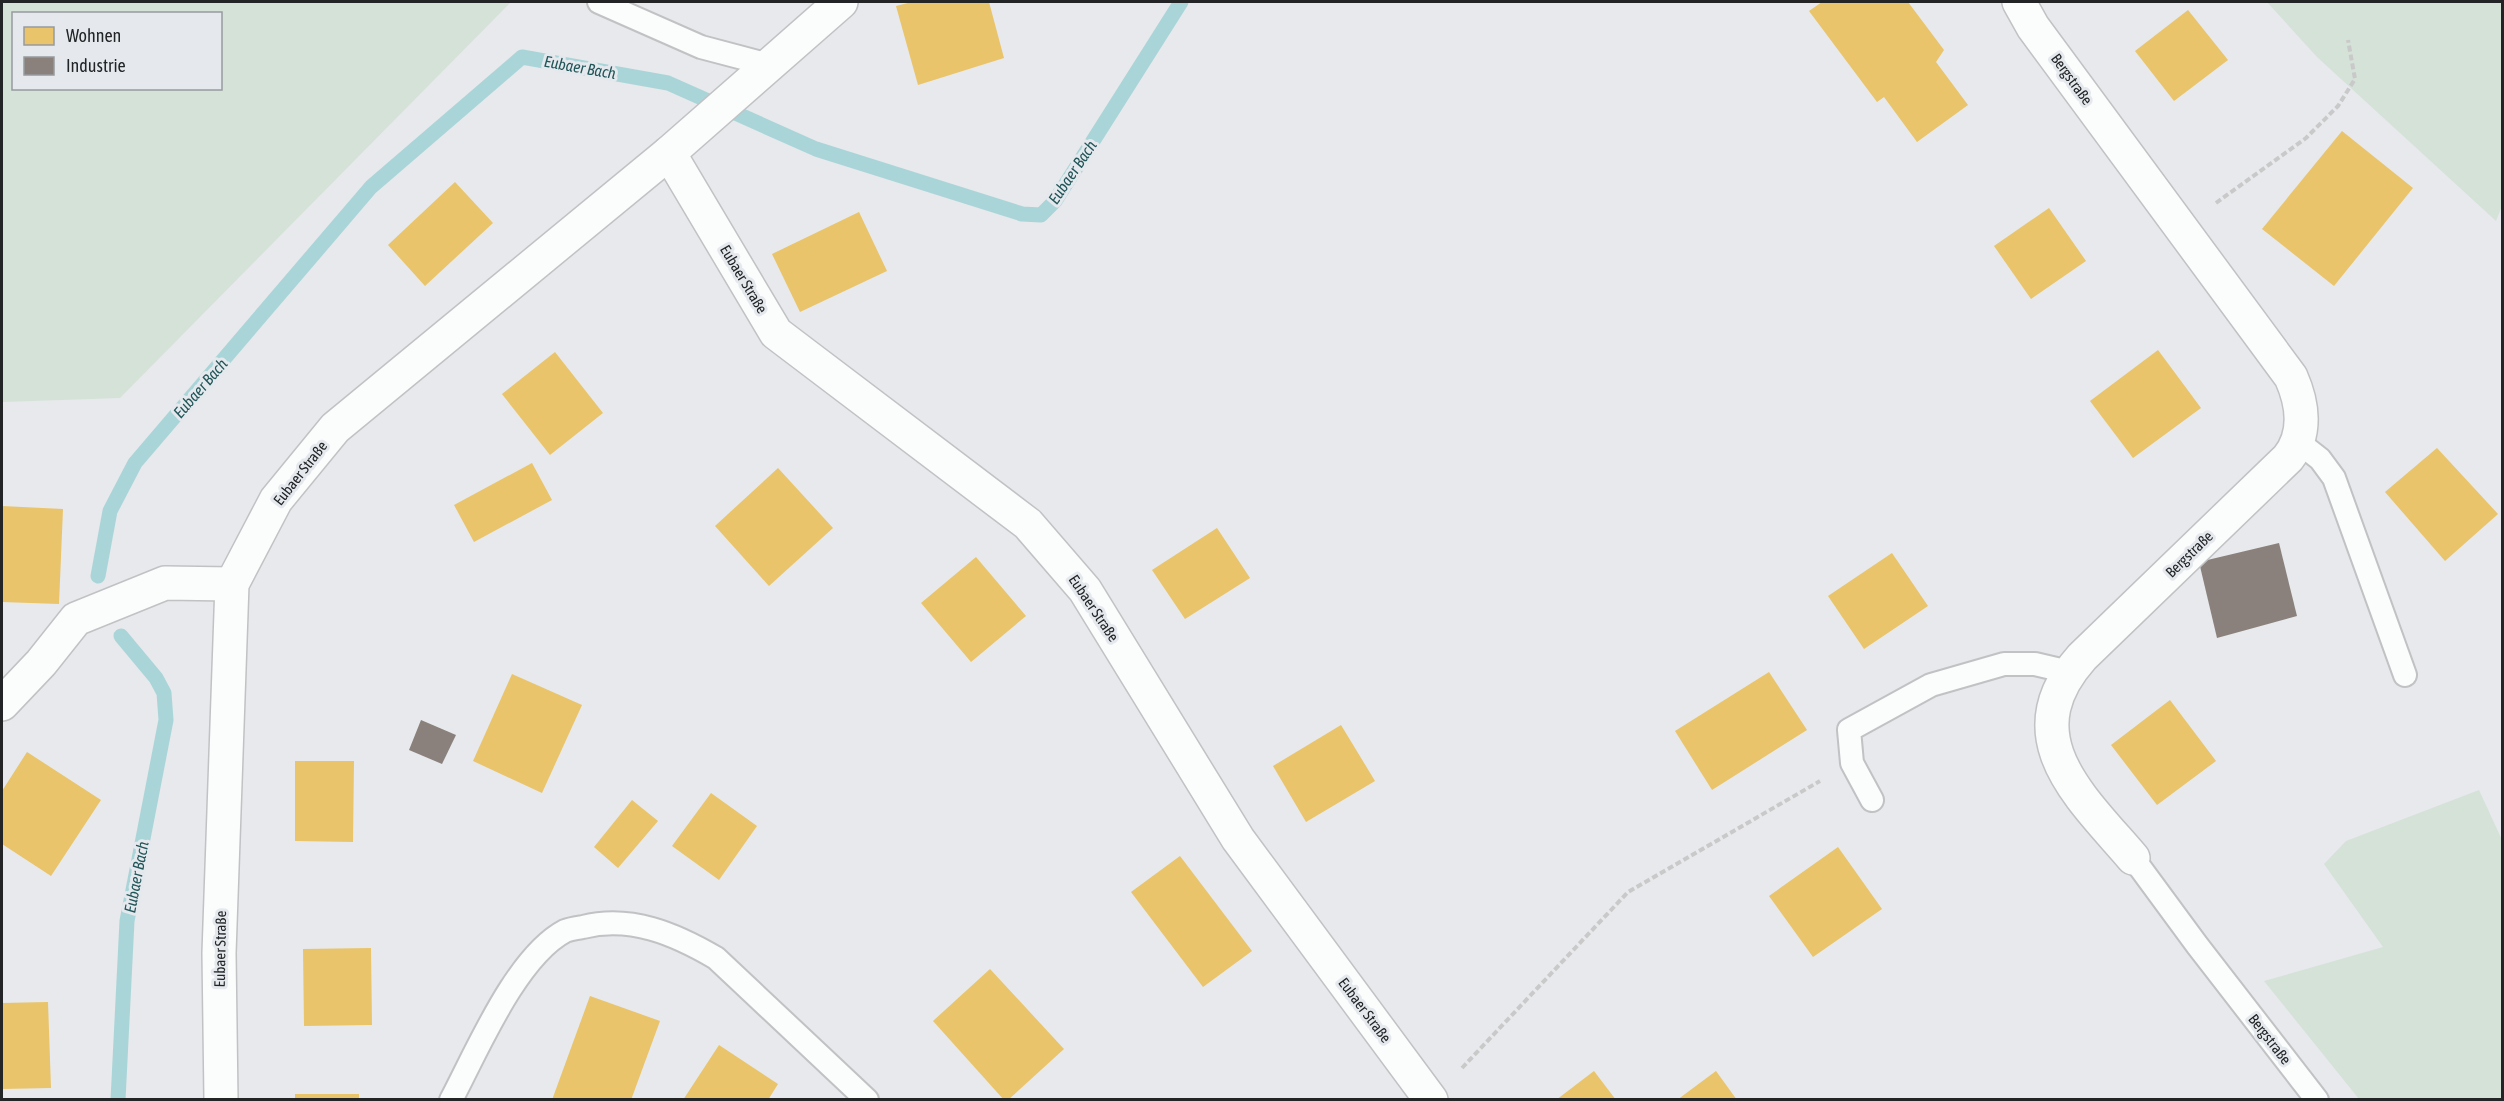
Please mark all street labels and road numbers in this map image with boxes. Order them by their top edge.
street label: Bergstraße [2048,50,2096,108]
street label: Eubaer Straße [717,242,771,316]
street label: Eubaer Straße [270,437,330,508]
street label: Bergstraße [2162,527,2216,581]
street label: Eubaer Straße [1066,571,1123,645]
street label: Eubaer Straße [211,910,229,987]
street label: Eubaer Straße [1335,974,1395,1046]
street label: Bergstraße [2245,1011,2295,1068]

